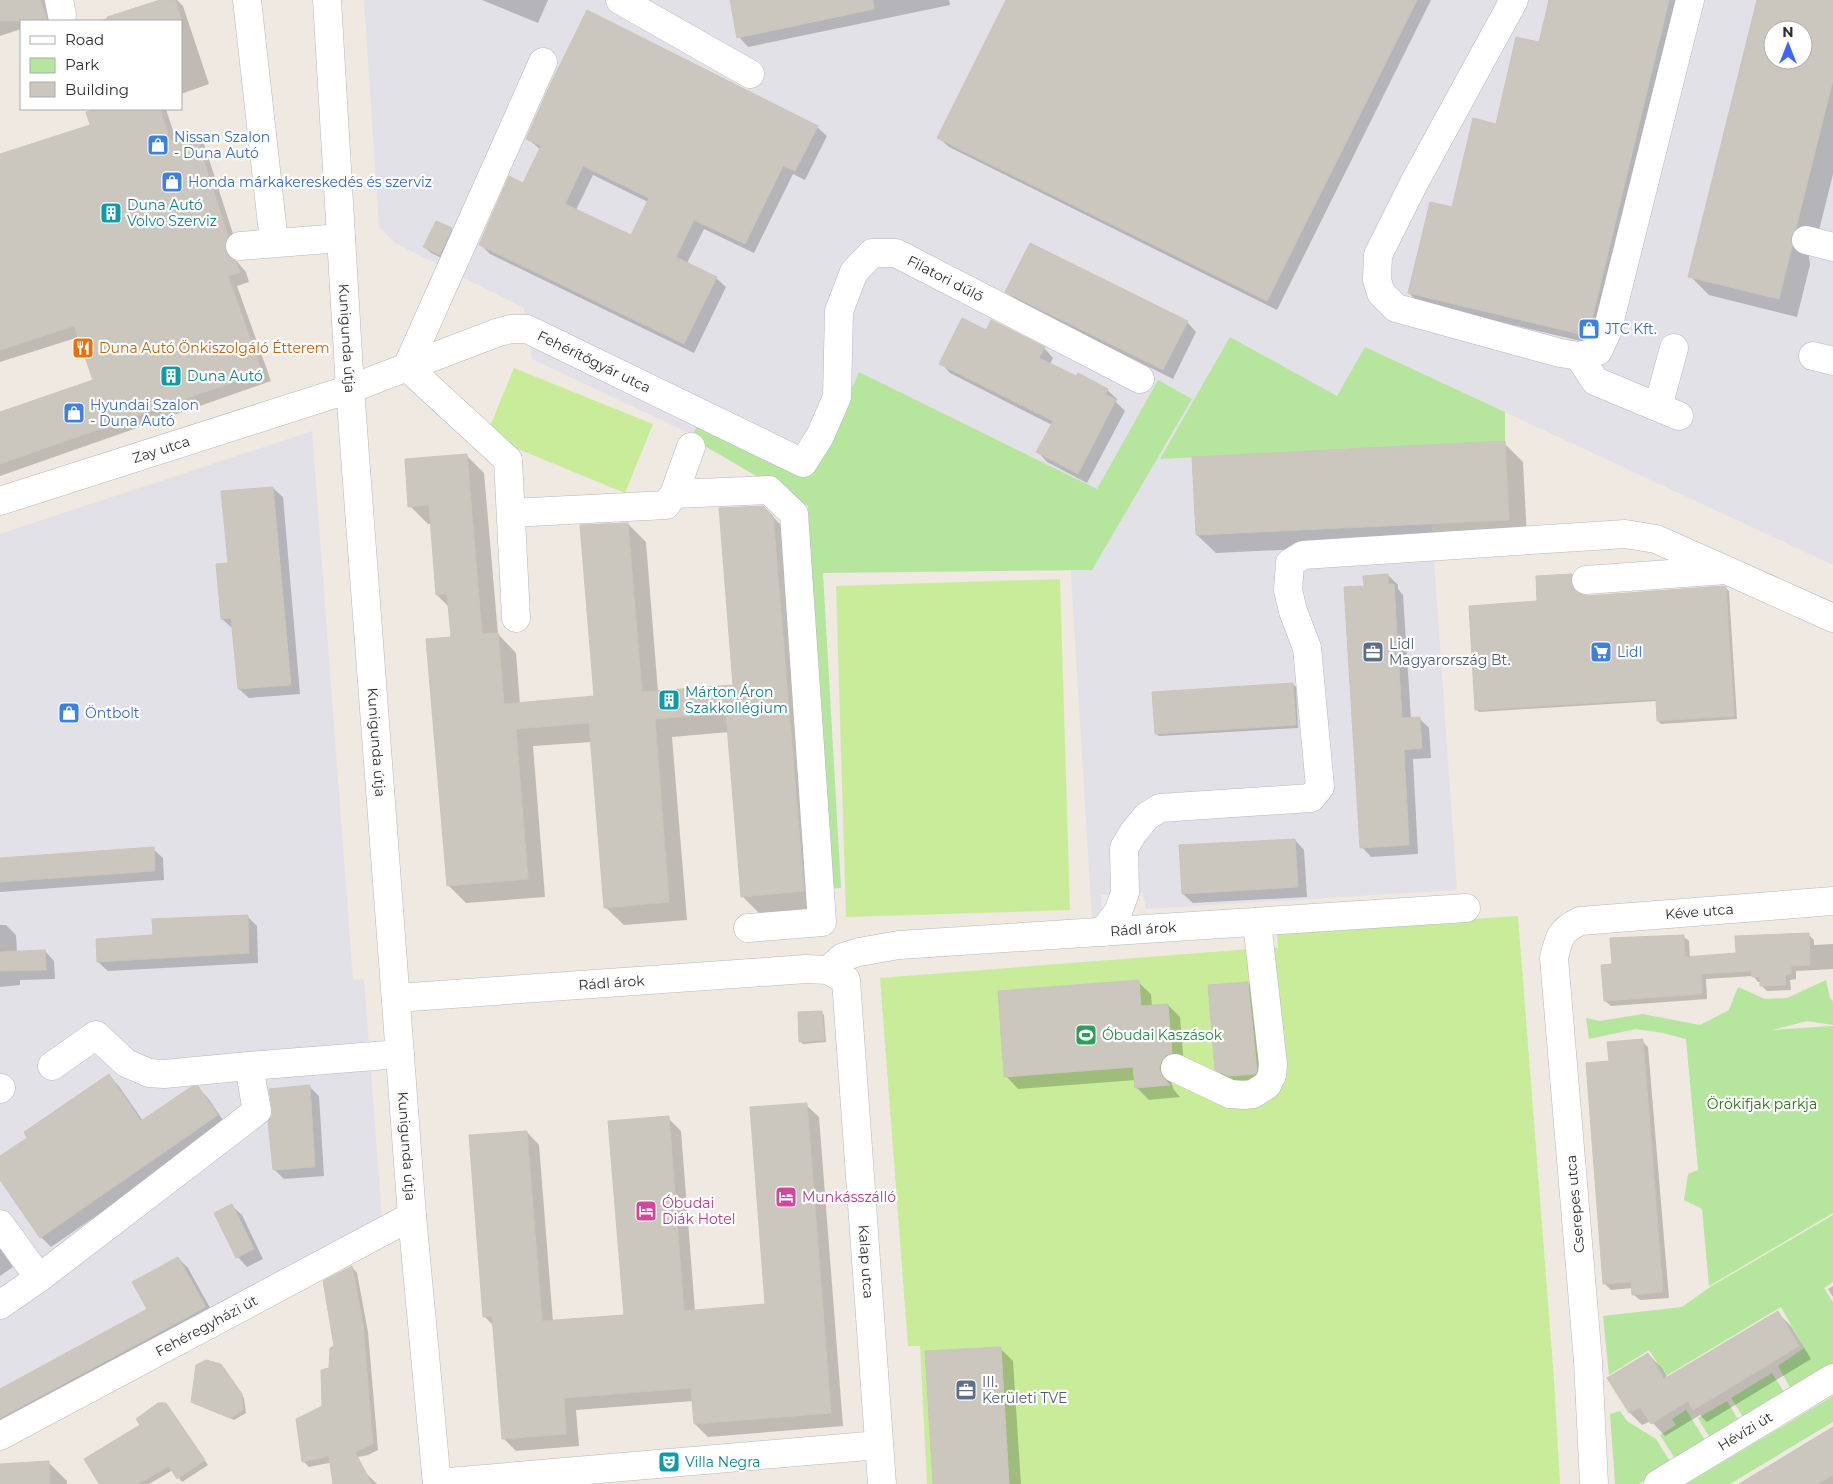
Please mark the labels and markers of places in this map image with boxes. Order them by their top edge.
place label: Nissan Szalon - Duna Autó [174,128,270,162]
shop icon: Nissan Szalon - Duna Autó [146,133,170,157]
shop icon: Honda márkakereskedés és szerviz [160,170,184,194]
place label: Honda márkakereskedés és szerviz [188,173,432,191]
place label: Duna Autó Volvo Szerviz [127,196,217,230]
building icon: Duna Autó Volvo Szerviz [99,201,123,225]
shop icon: JTC Kft. [1577,317,1601,341]
place label: JTC Kft. [1604,320,1657,338]
restaurant icon: Duna Autó Önkiszolgáló Étterem [71,336,95,360]
place label: Duna Autó Önkiszolgáló Étterem [99,339,330,357]
building icon: Duna Autó [159,364,183,388]
place label: Duna Autó [187,367,263,385]
place label: Hyundai Szalon - Duna Autó [90,396,199,430]
shop icon: Hyundai Szalon - Duna Autó [62,401,86,425]
place label: Lidl Magyarország Bt. [1389,635,1510,669]
office icon: Lidl Magyarország Bt. [1361,640,1385,664]
supermarket icon: Lidl [1589,640,1613,664]
place label: Lidl [1617,643,1642,661]
place label: Márton Áron Szakkollégium [685,683,788,717]
building icon: Márton Áron Szakkollégium [657,688,681,712]
shop icon: Öntbolt [57,701,81,725]
place label: Öntbolt [85,704,140,722]
sports icon: Óbudai Kaszások [1074,1023,1098,1047]
place label: Óbudai Kaszások [1102,1026,1223,1044]
hotel icon: Munkásszálló [774,1185,798,1209]
place label: Munkásszálló [802,1188,896,1206]
place label: Óbudai Diák Hotel [662,1194,735,1228]
hotel icon: Óbudai Diák Hotel [634,1199,658,1223]
place label: III. Kerületi TVE [982,1373,1067,1407]
office icon: III. Kerületi TVE [954,1378,978,1402]
theatre icon: Villa Negra [657,1450,681,1474]
place label: Villa Negra [685,1453,760,1471]

